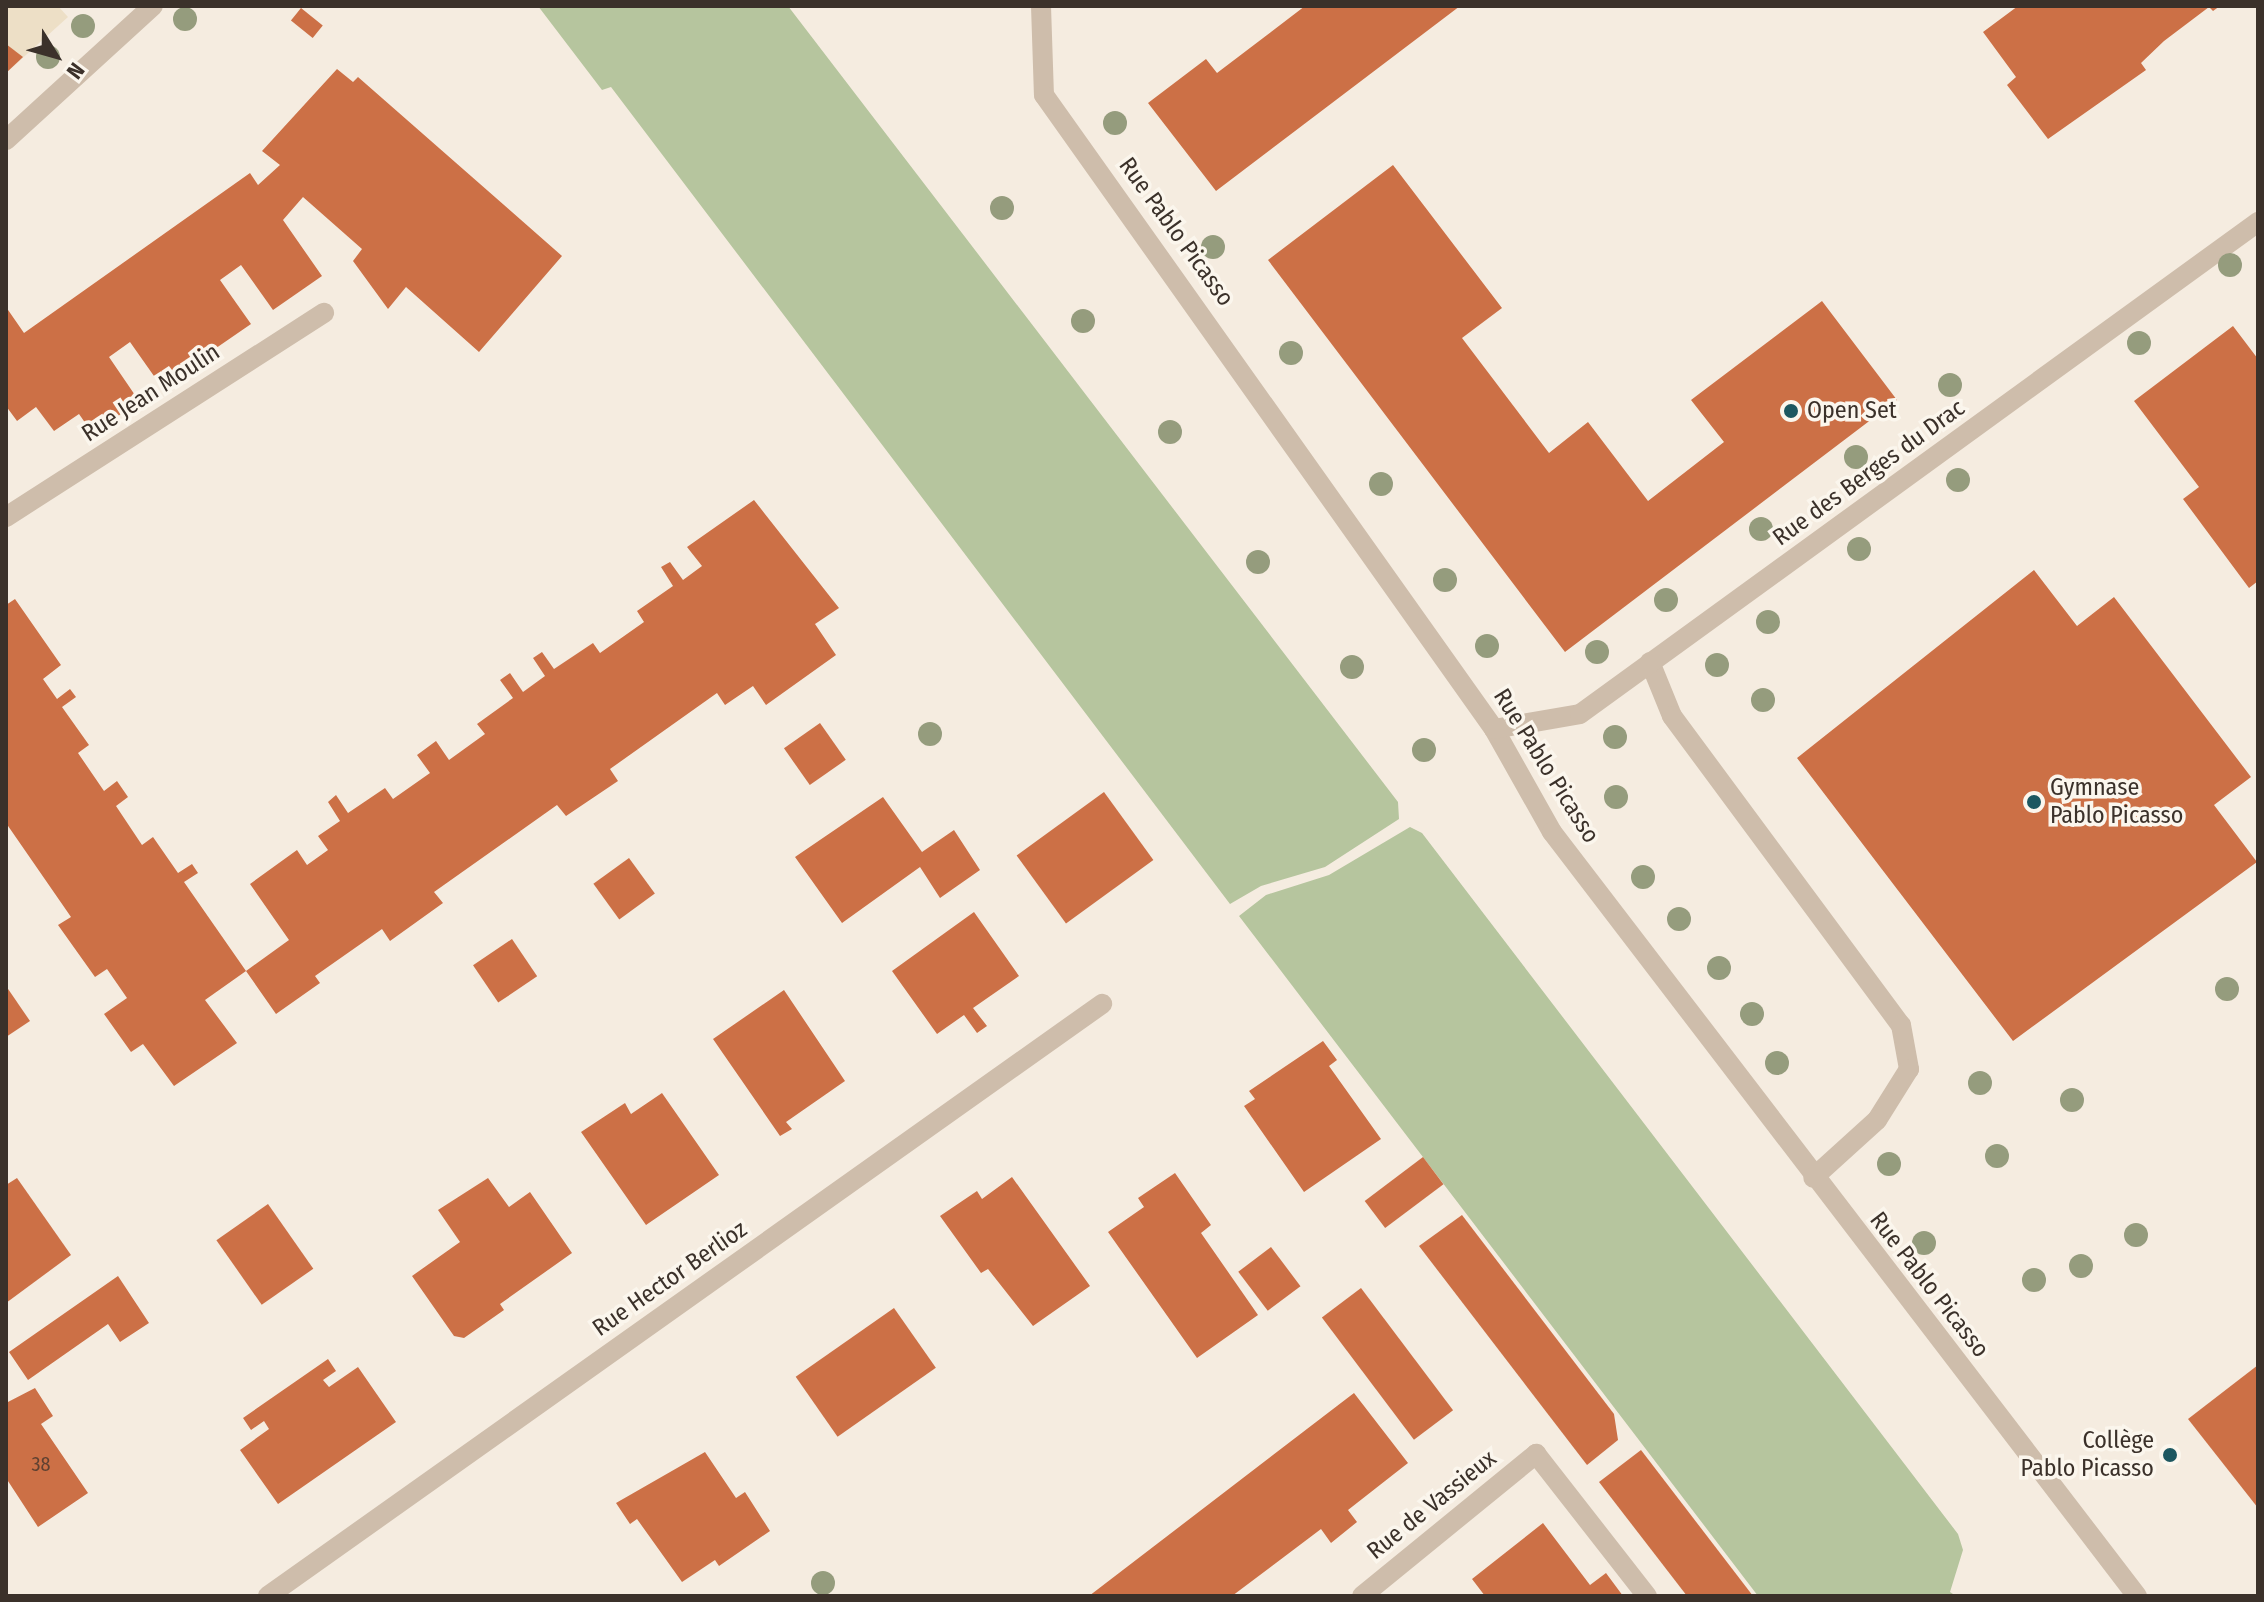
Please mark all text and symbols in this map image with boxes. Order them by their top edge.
north arrow [16,16,96,96]
text: N [61,57,90,84]
street label: Rue Pablo Picasso [1112,152,1240,312]
street label: Rue Jean Moulin [77,338,225,448]
street label: Rue des Berges du Drac [1767,394,1971,552]
place label: Open Set [1807,397,1897,425]
marker: Open Set [1782,402,1800,420]
street label: Rue Pablo Picasso [1487,684,1605,848]
place label: Gymnase Pablo Picasso [2050,774,2183,830]
marker: Gymnase Pablo Picasso [2025,793,2043,811]
street label: Rue Pablo Picasso [1863,1207,1995,1363]
street label: Rue Hector Berlioz [587,1215,753,1343]
place label: Collège Pablo Picasso [2021,1427,2154,1483]
street label: Rue de Vassieux [1362,1444,1502,1566]
marker: Collège Pablo Picasso [2161,1446,2179,1464]
house number: 38 [31,1452,51,1476]

